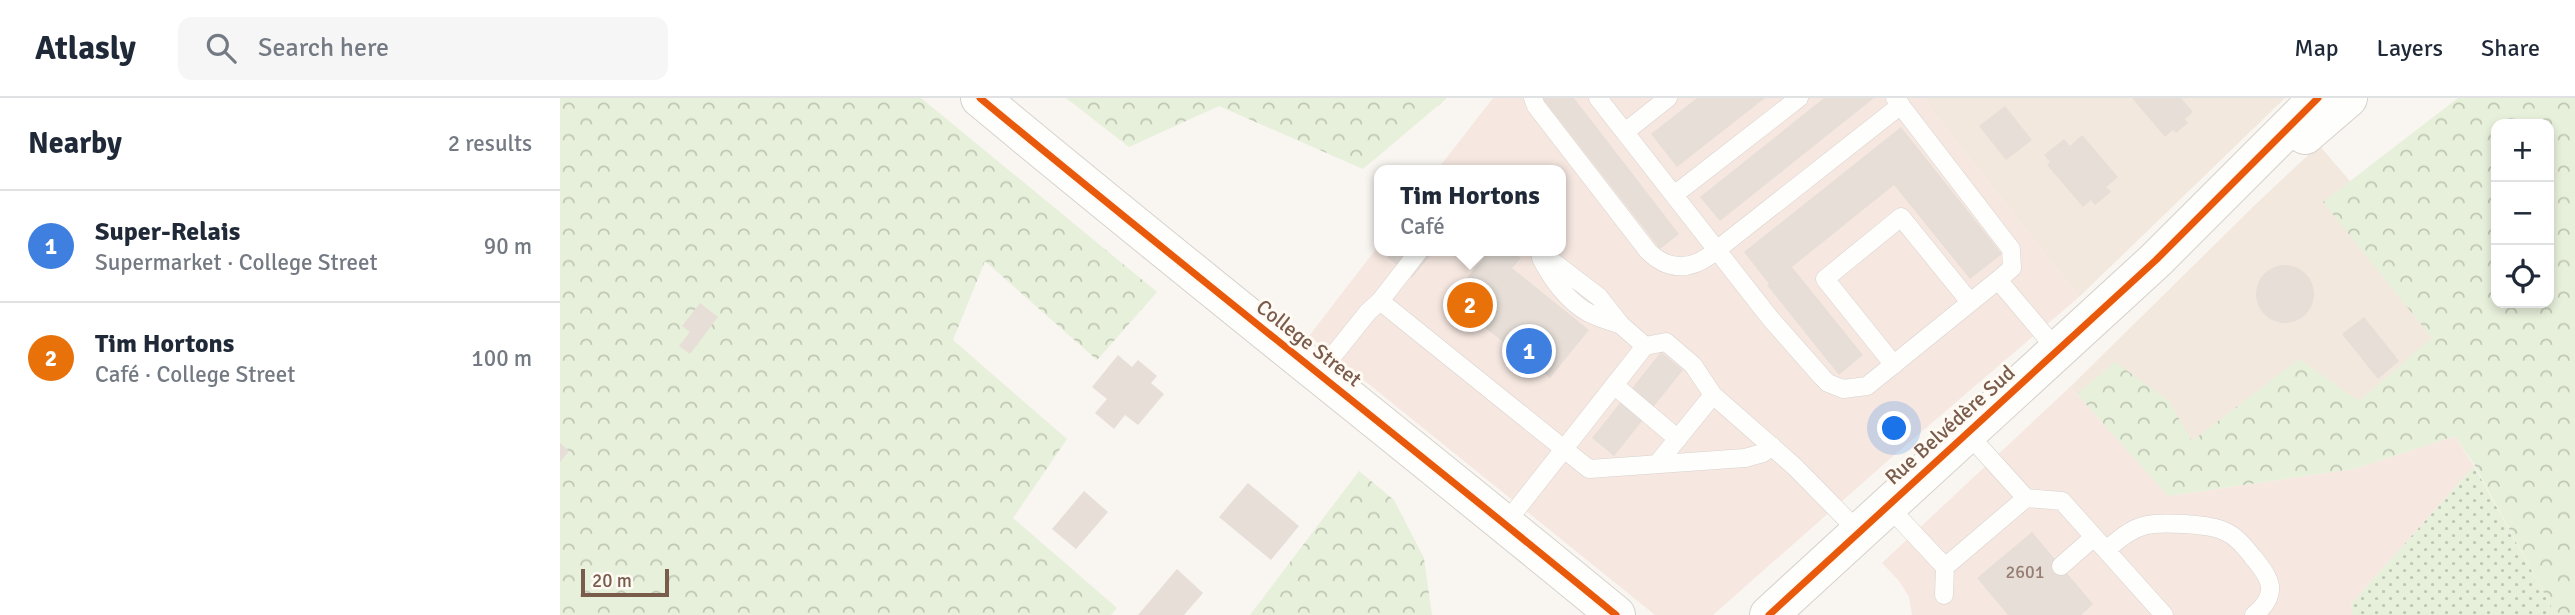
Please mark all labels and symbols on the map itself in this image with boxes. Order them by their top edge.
pin: 2 [1447,279,1493,331]
street label: College Street [1251,294,1367,392]
pin: 1 [1506,325,1552,377]
street label: Rue Belvédère Sud [1880,360,2020,490]
your location [1877,411,1911,445]
house number: 2601 [2006,561,2044,583]
scale bar [581,566,668,598]

